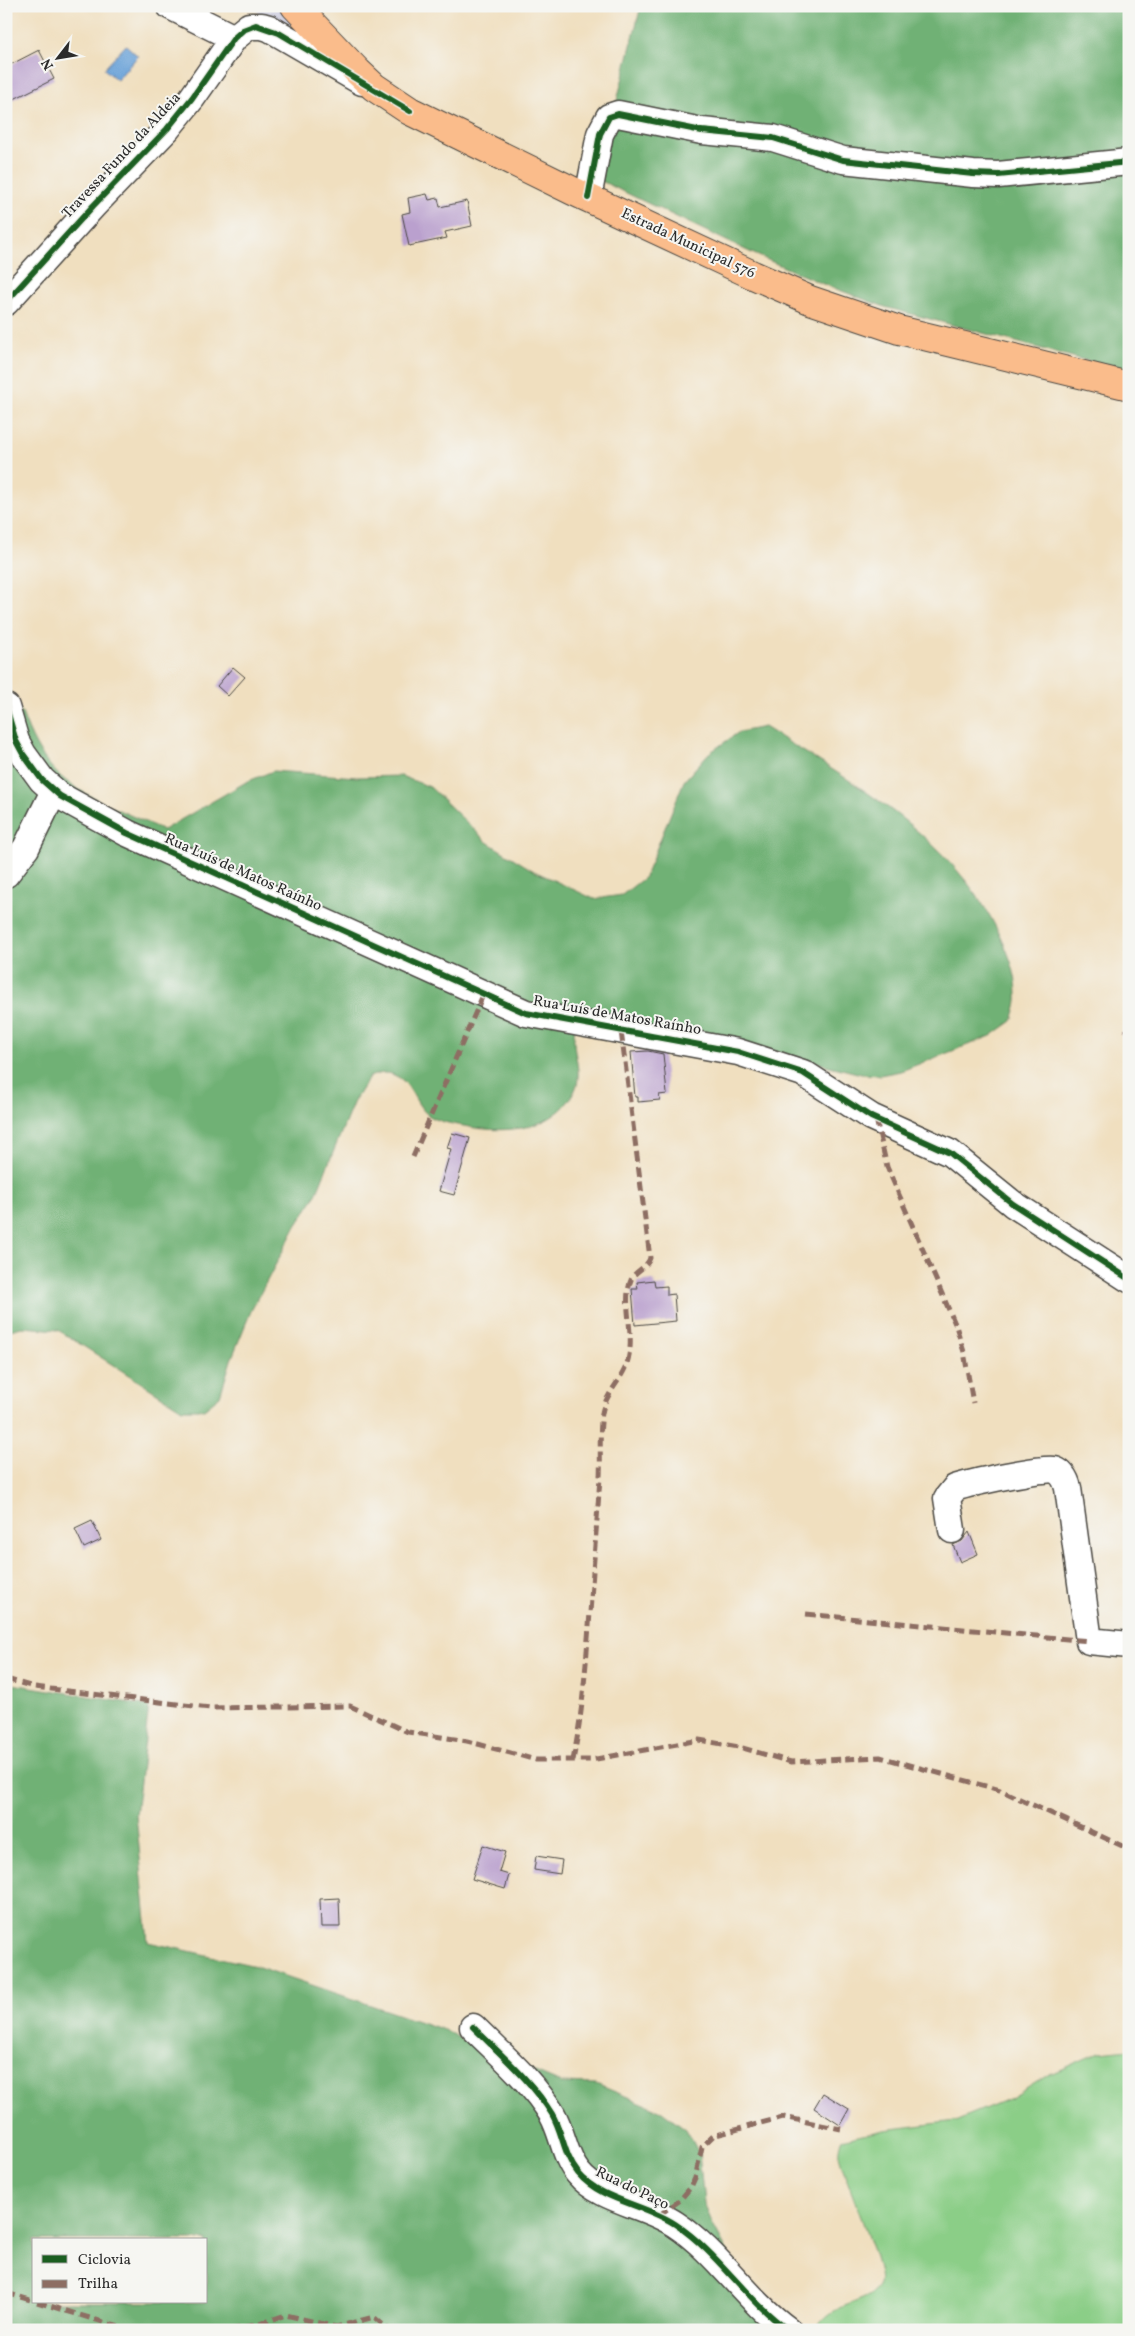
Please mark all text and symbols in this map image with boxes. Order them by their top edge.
north arrow [32,32,82,82]
text: N [37,55,59,73]
street label: Travessa Fundo da Aldeia [58,88,186,224]
street label: Estrada Municipal 576 [617,204,759,284]
street label: Rua Luís de Matos Raínho [161,829,325,917]
street label: Rua Luís de Matos Raínho [531,991,703,1041]
street label: Rua do Paço [592,2162,672,2216]
legend [32,2238,208,2304]
text: Ciclovia [78,2250,131,2271]
text: Trilha [78,2274,118,2295]

